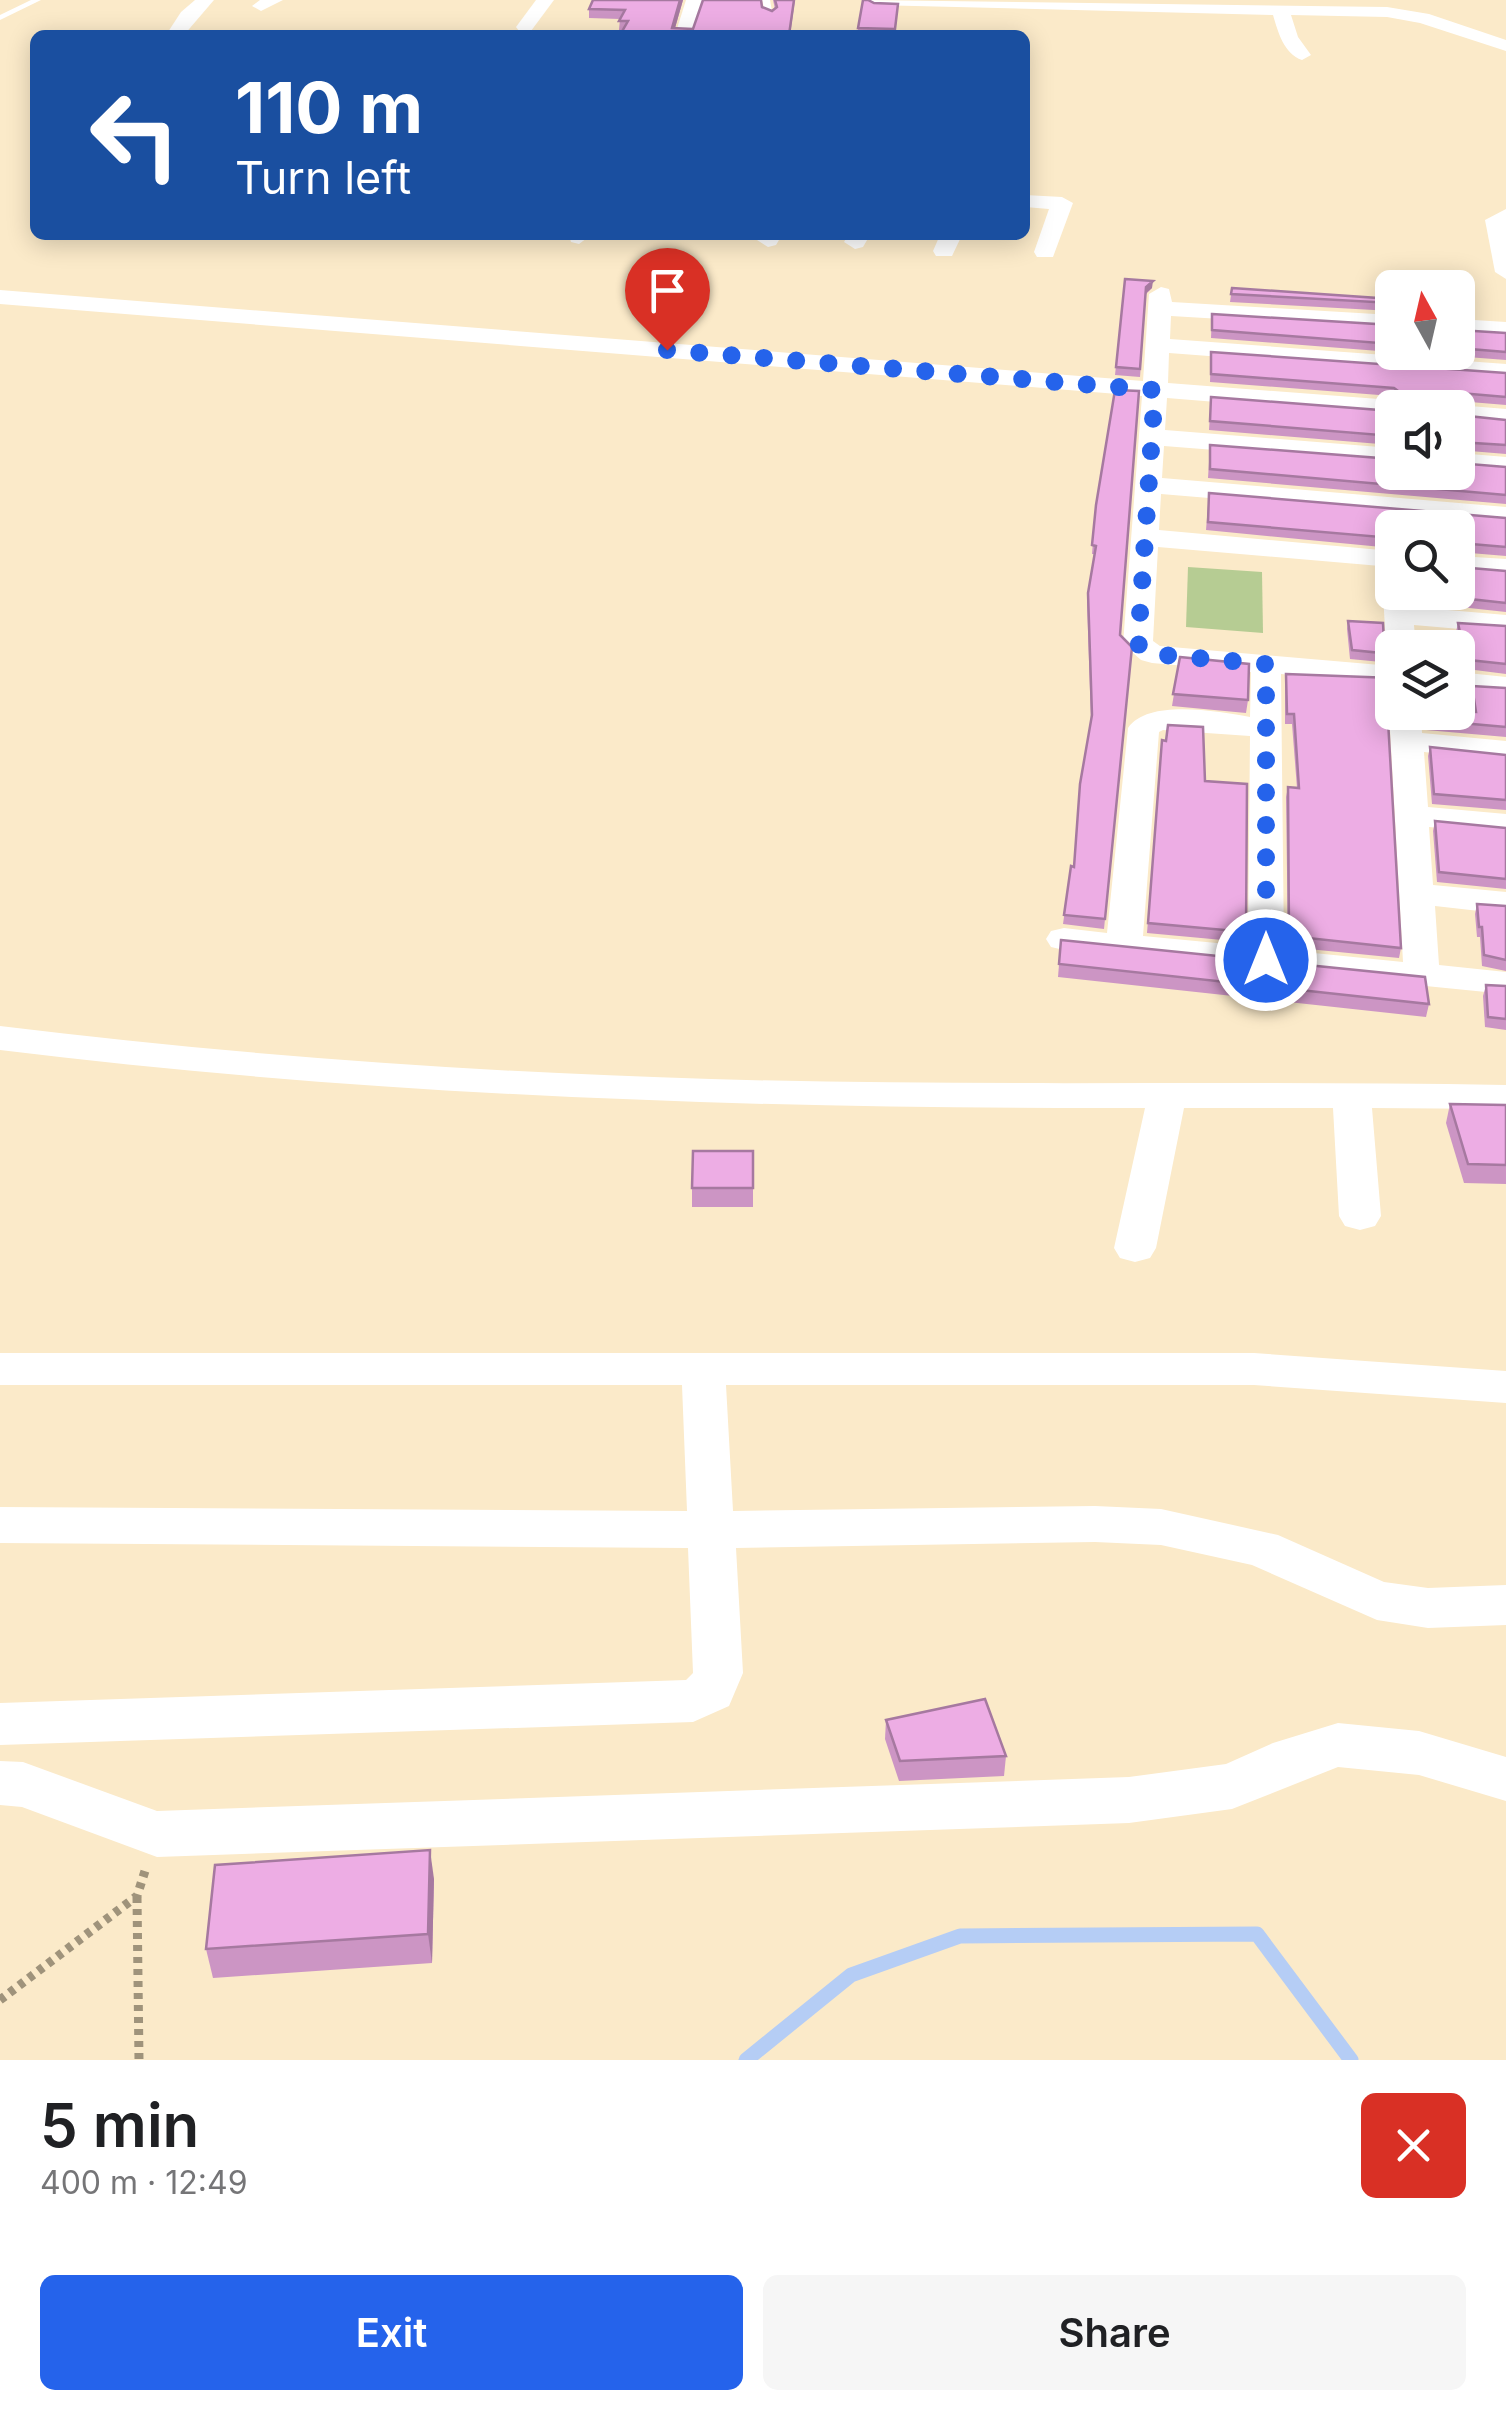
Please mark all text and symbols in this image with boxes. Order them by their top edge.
text: 110 m [235,65,423,150]
icon: left [70,70,200,200]
text: Turn left [235,150,411,205]
pin [625,248,710,351]
icon: arrive [640,263,695,318]
north arrow [1375,270,1475,370]
map controls [1375,270,1475,730]
button: sound [1375,390,1475,490]
button: search [1375,510,1475,610]
button: layers [1375,630,1475,730]
position arrow [1214,908,1318,1012]
text: 5 min [40,2089,199,2161]
button: close [1361,2093,1466,2198]
text: 400 m · 12:49 [40,2163,248,2202]
button: Exit [40,2275,743,2390]
button: Share [763,2275,1466,2390]

